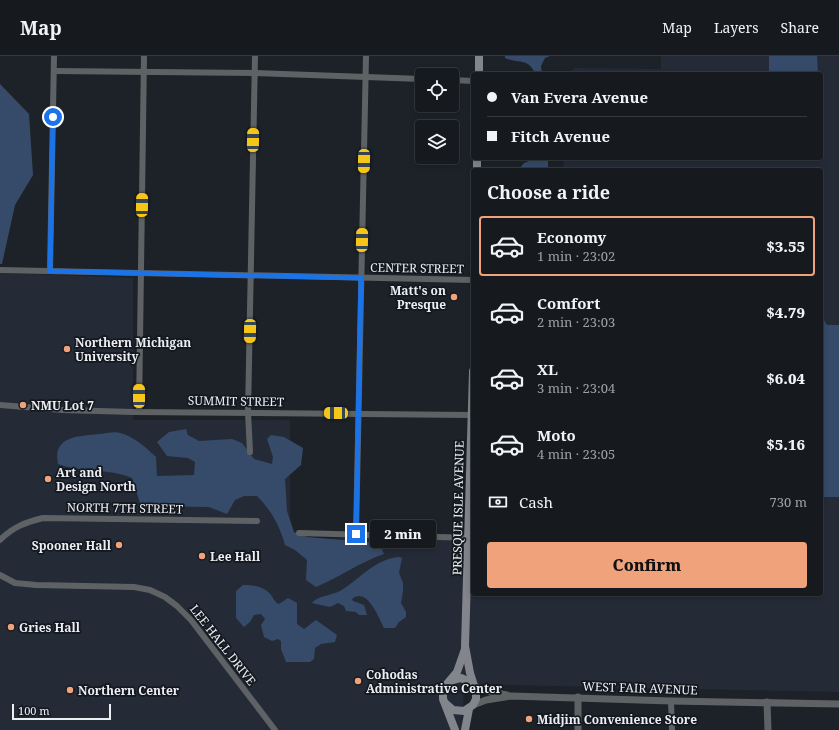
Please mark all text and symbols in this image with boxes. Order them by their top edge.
text: Map [20,15,62,41]
text: Map [662,18,692,37]
text: Layers [714,18,759,37]
text: Share [781,18,819,37]
map controls [415,68,459,164]
button: locate [415,68,459,112]
text: Van Evera Avenue [511,87,648,107]
route start [44,108,62,126]
button: layers [415,120,459,164]
text: Fitch Avenue [511,126,610,146]
car [247,128,259,152]
car [358,149,370,173]
text: Choose a ride [487,180,610,204]
car [136,193,148,217]
text: Economy [537,227,606,247]
car [356,228,368,252]
icon: car [489,228,525,264]
text: $3.55 [766,236,805,256]
text: 1 min · 23:02 [537,247,615,265]
street label: CENTER STREET [370,259,465,277]
place label: Matt's on Presque [390,282,446,313]
marker: Matt's on Presque [449,292,459,302]
text: Comfort [537,293,600,313]
icon: car [489,294,525,330]
text: $4.79 [766,302,805,322]
text: 2 min · 23:03 [537,313,615,331]
car [244,319,256,343]
place label: Northern Michigan University [75,334,191,365]
marker: Northern Michigan University [62,344,72,354]
text: XL [537,359,558,379]
icon: car [489,360,525,396]
text: $6.04 [766,368,805,388]
text: 3 min · 23:04 [537,379,615,397]
car [133,384,145,408]
street label: SUMMIT STREET [188,392,285,410]
place label: NMU Lot 7 [31,397,94,414]
marker: NMU Lot 7 [18,400,28,410]
car [324,407,348,419]
text: Moto [537,425,576,445]
icon: car [489,426,525,462]
text: $5.16 [766,434,805,454]
street label: PRESQUE ISLE AVENUE [448,441,468,575]
text: 4 min · 23:05 [537,445,615,463]
place label: Art and Design North [56,464,136,495]
marker: Art and Design North [43,474,53,484]
icon: cash [487,491,509,513]
text: Cash [519,492,553,512]
text: 730 m [770,493,807,511]
street label: NORTH 7TH STREET [67,498,184,518]
callout: 2 min [370,520,436,548]
route end [347,525,365,543]
text: 2 min [384,525,422,543]
place label: Spooner Hall [32,537,112,554]
marker: Spooner Hall [114,540,124,550]
button: Confirm [487,542,807,588]
place label: Lee Hall [210,548,261,565]
marker: Lee Hall [197,551,207,561]
street label: LEE HALL DRIVE [186,601,260,689]
place label: Gries Hall [19,619,81,636]
marker: Gries Hall [6,622,16,632]
place label: Cohodas Administrative Center [366,666,503,697]
marker: Cohodas Administrative Center [353,676,363,686]
street label: WEST FAIR AVENUE [582,677,698,699]
place label: Northern Center [78,682,180,699]
marker: Northern Center [65,685,75,695]
scale bar [12,702,111,721]
text: 100 m [18,703,50,718]
place label: Midjim Convenience Store [537,711,697,728]
marker: Midjim Convenience Store [524,714,534,724]

